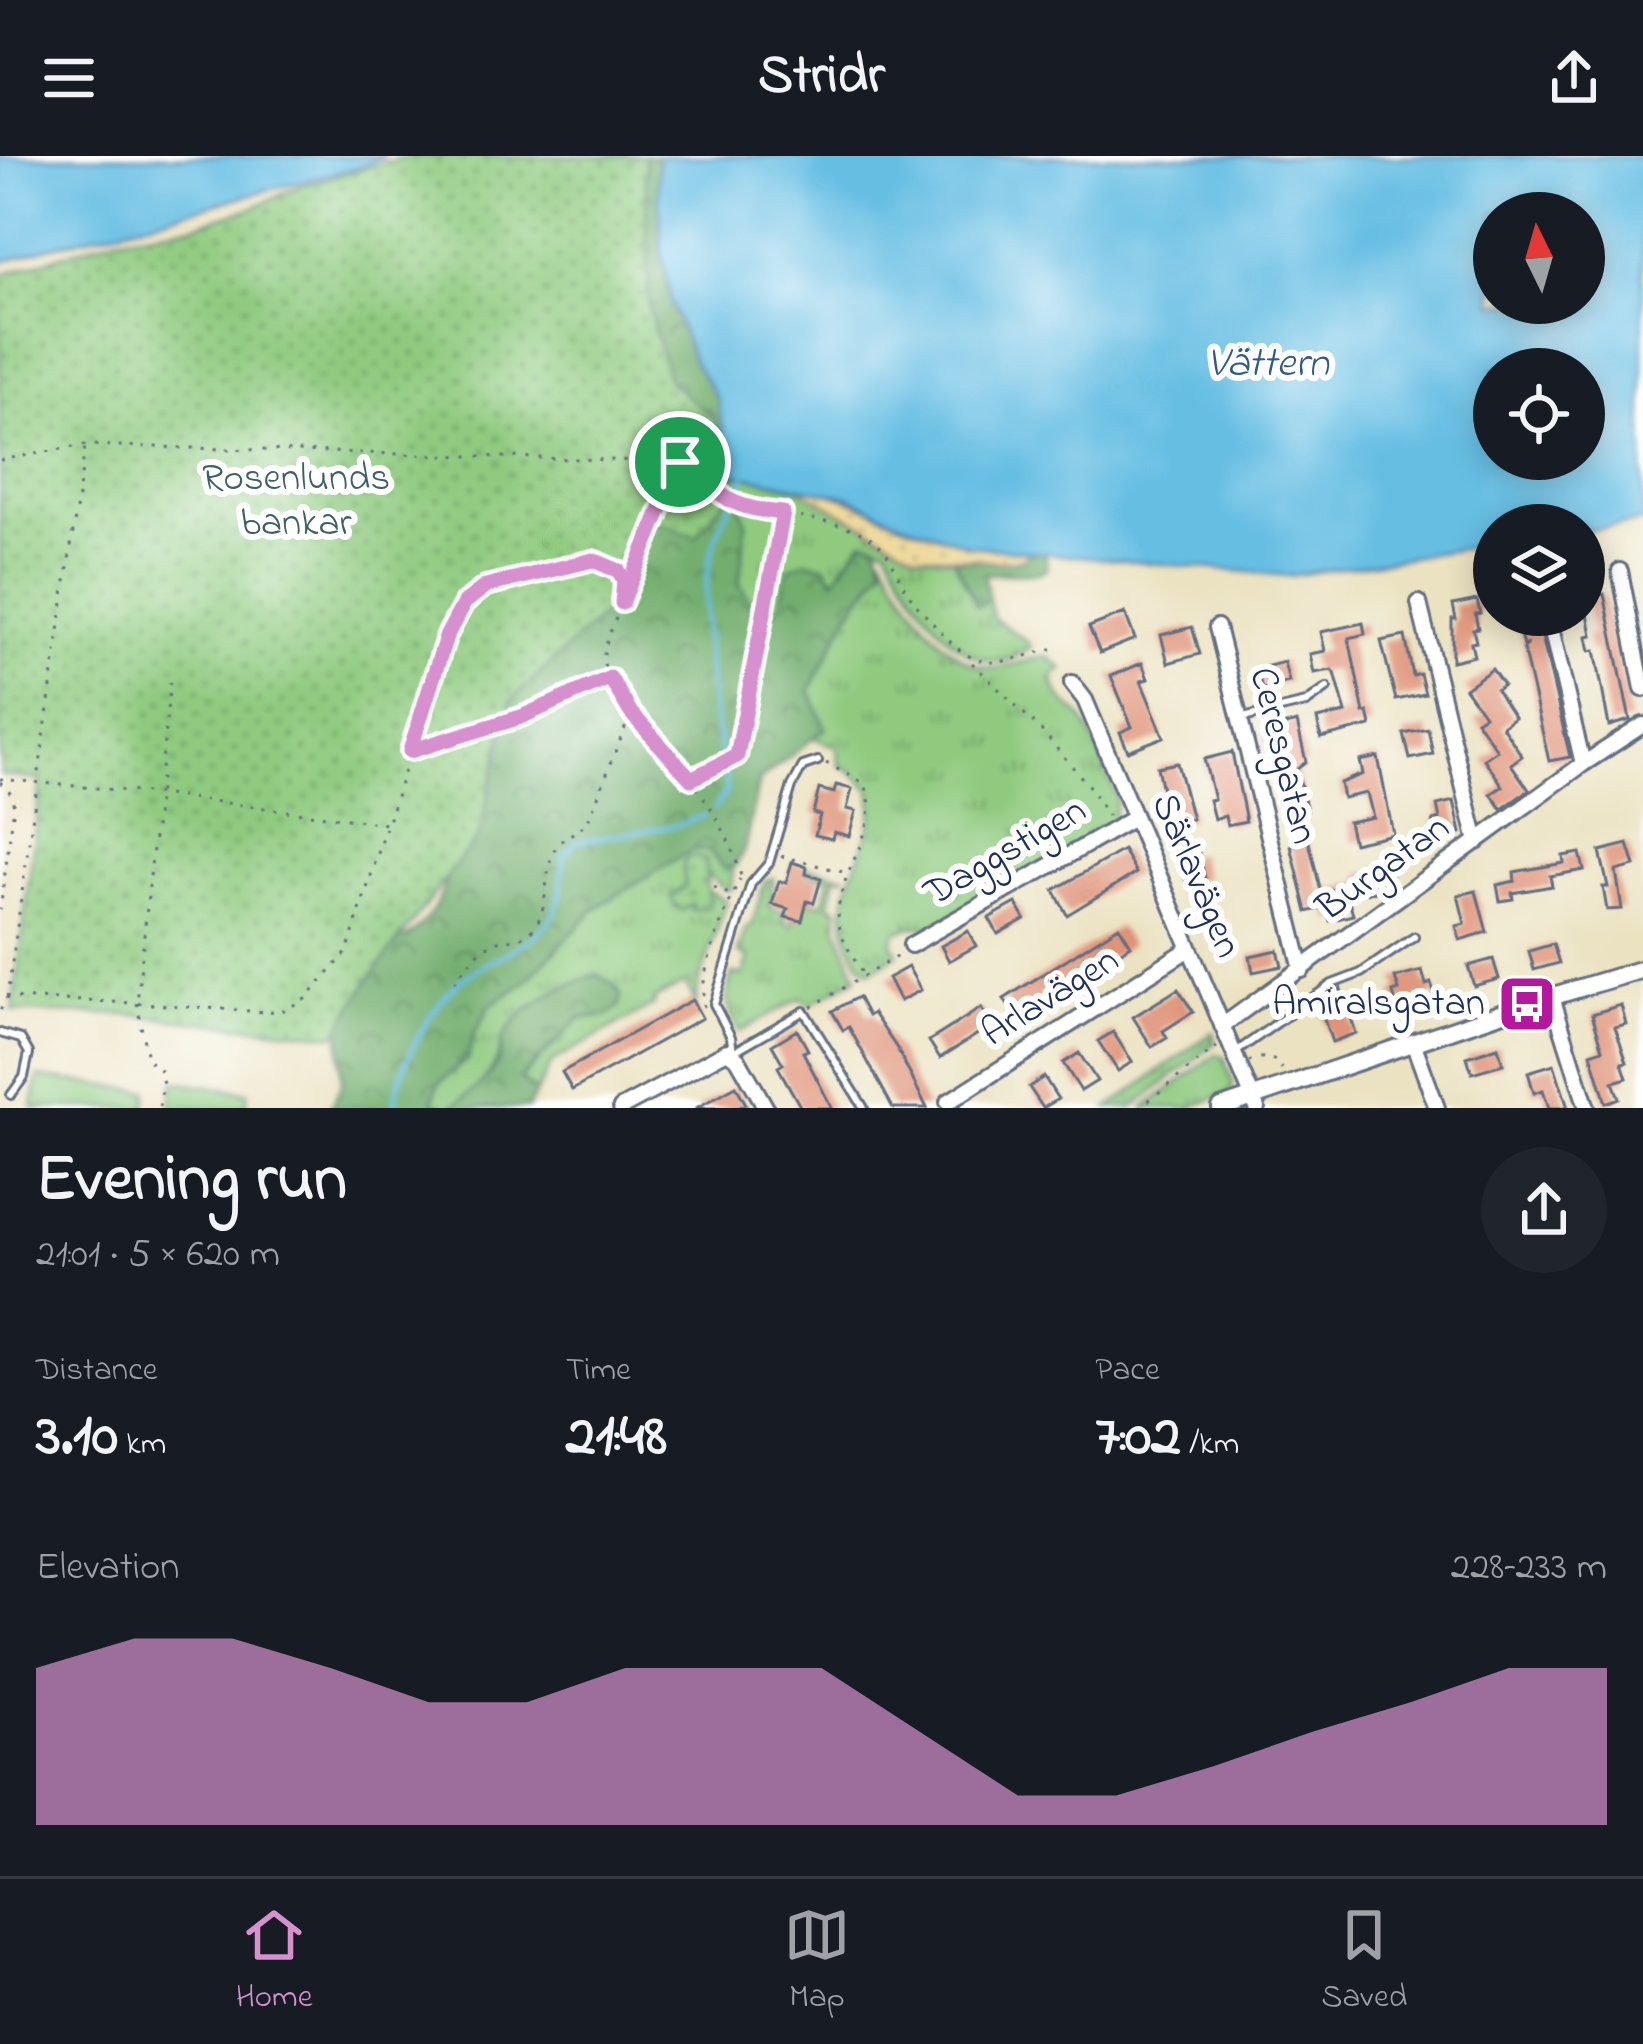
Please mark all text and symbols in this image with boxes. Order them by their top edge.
text: Stridr [758,39,885,117]
icon: menu [36,45,102,111]
icon: share [1541,45,1607,111]
north arrow [1473,192,1605,324]
map controls [1473,192,1605,636]
water label: Vättern [1207,334,1330,395]
button: locate [1473,348,1605,480]
pin [629,411,731,513]
icon: arrive [647,429,713,495]
park label: Rosenlunds bankar [202,451,390,553]
button: layers [1473,504,1605,636]
street label: Ceresgatan [1233,662,1331,850]
street label: Daggstigen [913,784,1098,923]
street label: Särlavägen [1135,785,1255,967]
street label: Burgatan [1305,801,1462,937]
street label: Arlavägen [971,933,1131,1063]
bus stop icon: Amiralsgatan [1496,973,1558,1035]
place label: Amiralsgatan [1272,976,1485,1033]
text: Evening run [36,1134,347,1230]
button: share [1481,1147,1607,1273]
text: 21:01 · 5 × 620 m [36,1227,280,1284]
text: Distance [36,1347,158,1395]
text: Time [566,1347,631,1395]
text: Pace [1095,1347,1160,1395]
text: 3.10 [36,1395,118,1482]
text: 21:48 [566,1395,667,1482]
text: 7:02 [1095,1395,1181,1482]
text: km [118,1421,166,1469]
text: /km [1181,1421,1239,1469]
text: Elevation [36,1540,179,1597]
text: 228–233 m [1451,1540,1607,1597]
tab: Home [236,1902,312,2022]
tab: Map [784,1902,850,2022]
tab: Saved [1321,1902,1407,2022]

